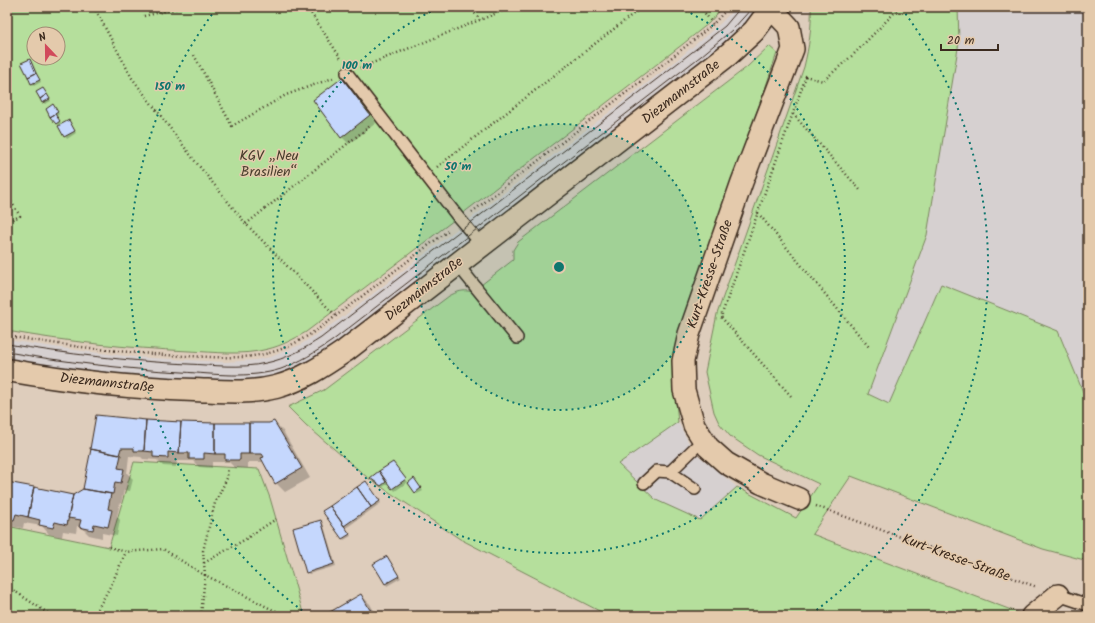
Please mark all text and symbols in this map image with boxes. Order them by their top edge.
north arrow [26,26,66,66]
scale bar [941,26,998,52]
text: N [36,28,49,47]
text: 20 m [947,31,975,50]
street label: Diezmannstraße [637,54,726,130]
text: 100 m [342,56,372,75]
text: 150 m [155,77,185,96]
park label: KGV „Neu Brasilien“ [239,145,299,183]
text: 50 m [444,157,472,176]
street label: Kurt-Kresse-Straße [681,216,739,331]
street label: Diezmannstraße [380,251,469,327]
centre of rings [552,260,566,274]
street label: Diezmannstraße [59,367,156,399]
street label: Kurt-Kresse-Straße [899,528,1014,588]

